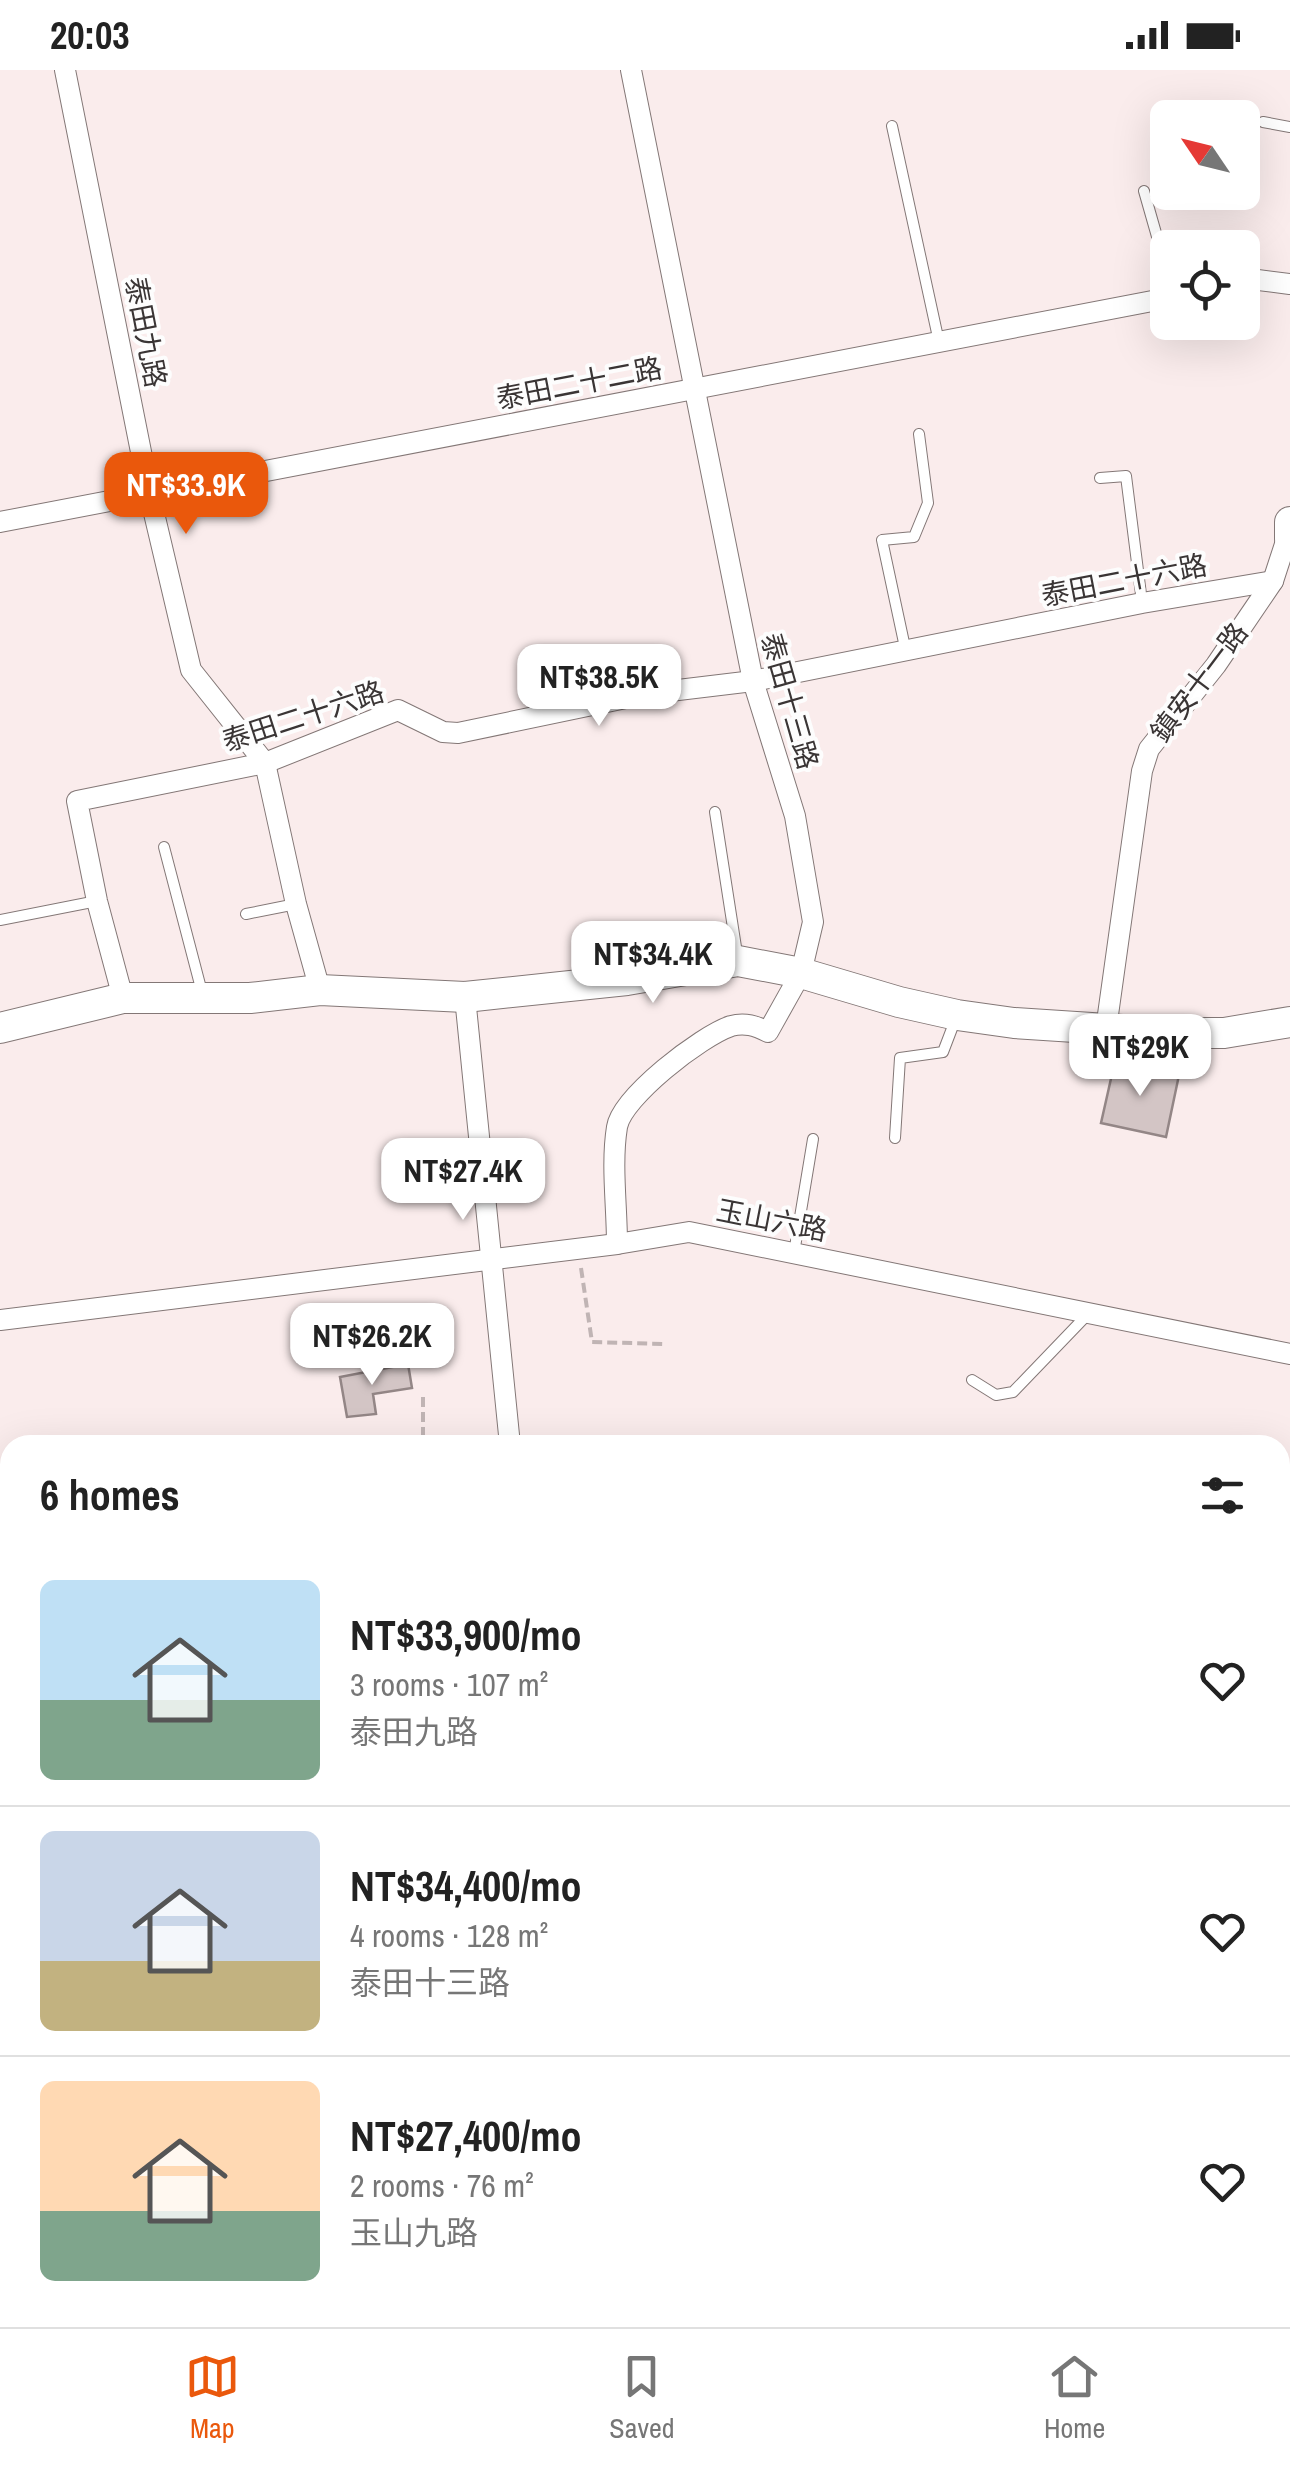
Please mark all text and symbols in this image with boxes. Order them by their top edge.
text: 20:03 [50,10,130,61]
north arrow [1150,100,1260,210]
map controls [1150,100,1260,340]
button: locate [1150,230,1260,340]
street label: 泰田九路 [117,273,175,391]
street label: 泰田二十二路 [493,348,665,418]
pin: NT$33.9K [83,452,289,537]
text: NT$33.9K [126,463,246,506]
street label: 泰田二十六路 [1038,545,1210,615]
street label: 鎮安十一路 [1142,615,1256,749]
street label: 泰田十三路 [752,628,828,774]
pin: NT$38.5K [496,644,702,729]
text: NT$38.5K [539,655,659,698]
street label: 泰田二十六路 [217,672,389,760]
pin: NT$34.4K [550,921,756,1006]
text: NT$34.4K [593,932,713,975]
pin: NT$29K [1059,1014,1221,1099]
text: NT$29K [1091,1025,1189,1068]
pin: NT$27.4K [360,1138,566,1223]
text: NT$27.4K [403,1149,523,1192]
street label: 玉山六路 [713,1191,831,1249]
pin: NT$26.2K [269,1303,475,1388]
text: NT$26.2K [312,1314,432,1357]
text: 6 homes [40,1467,180,1523]
icon: filters [1195,1468,1250,1523]
text: NT$33,900/mo [350,1607,582,1663]
icon: home [120,1620,240,1740]
icon: heart [1195,1653,1250,1708]
text: 3 rooms · 107 m² [350,1663,548,1706]
text: 泰田九路 [350,1710,478,1753]
text: NT$34,400/mo [350,1858,582,1914]
icon: home [120,1871,240,1991]
icon: heart [1195,1904,1250,1959]
text: 4 rooms · 128 m² [350,1914,548,1957]
text: 泰田十三路 [350,1961,510,2004]
text: NT$27,400/mo [350,2108,582,2164]
icon: home [120,2121,240,2241]
icon: heart [1195,2154,1250,2209]
text: 2 rooms · 76 m² [350,2164,534,2207]
text: 玉山九路 [350,2211,478,2254]
tab: Map [185,2349,240,2447]
tab: Saved [609,2349,674,2447]
tab: Home [1044,2349,1105,2447]

